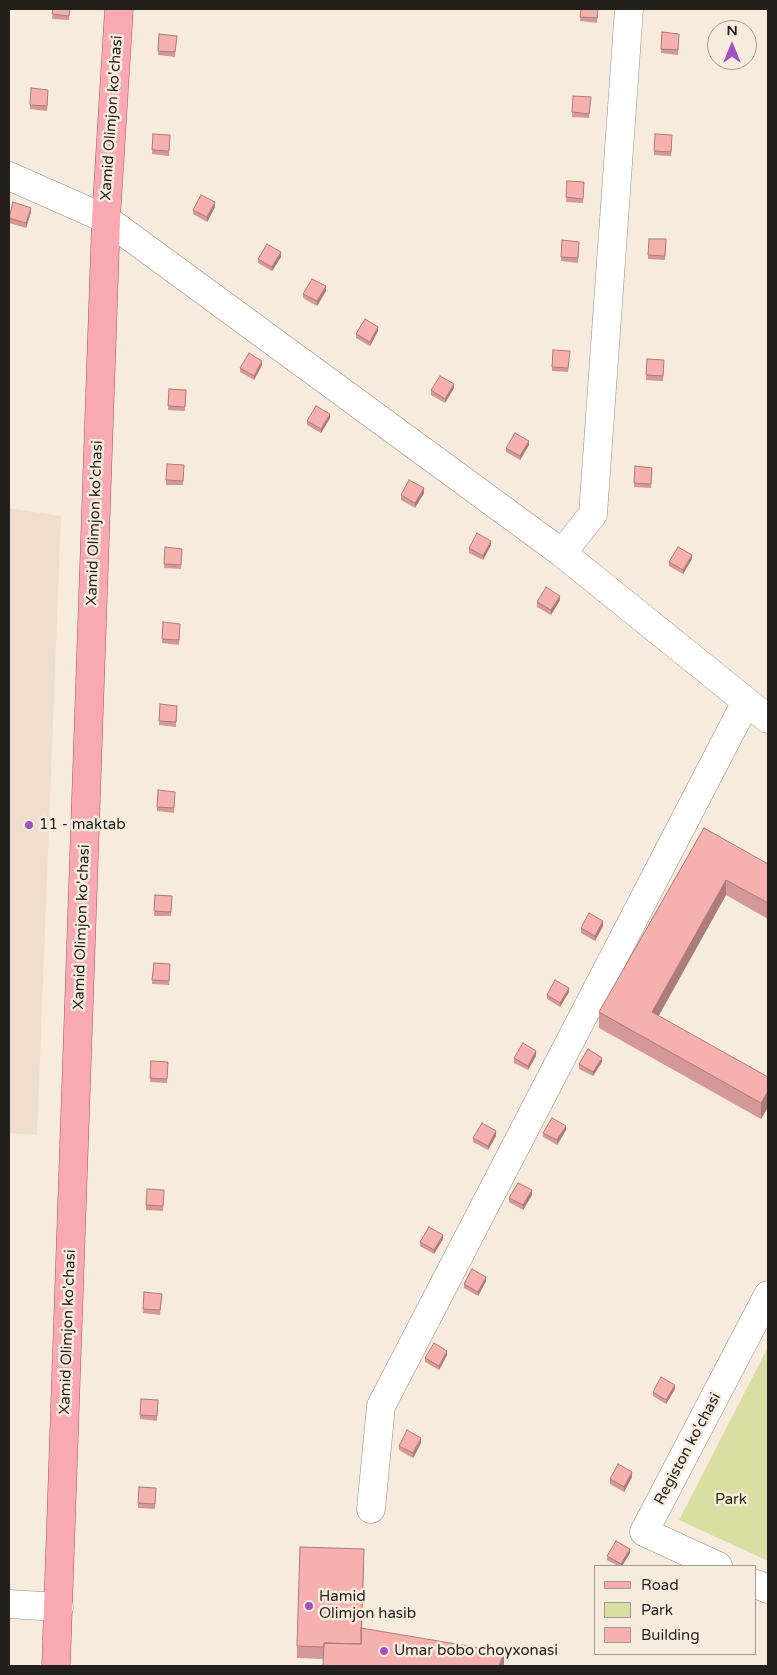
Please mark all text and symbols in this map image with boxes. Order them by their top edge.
north arrow [707,20,757,70]
text: N [726,22,738,39]
street label: Xamid Olimjon ko'chasi [97,35,127,201]
street label: Xamid Olimjon ko'chasi [83,440,107,606]
place label: 11 - maktab [39,816,126,834]
marker: 11 - maktab [23,819,35,831]
street label: Xamid Olimjon ko'chasi [70,844,94,1010]
street label: Xamid Olimjon ko'chasi [56,1249,80,1415]
street label: Registon ko'chasi [651,1390,725,1508]
park label: Park [715,1491,747,1509]
legend [594,1565,757,1655]
text: Road [641,1576,679,1594]
place label: Hamid Olimjon hasib [319,1588,416,1623]
marker: Hamid Olimjon hasib [303,1600,315,1612]
text: Park [641,1601,673,1619]
text: Building [641,1626,700,1644]
place label: Umar bobo choyxonasi [394,1642,558,1660]
marker: Umar bobo choyxonasi [378,1645,390,1657]

